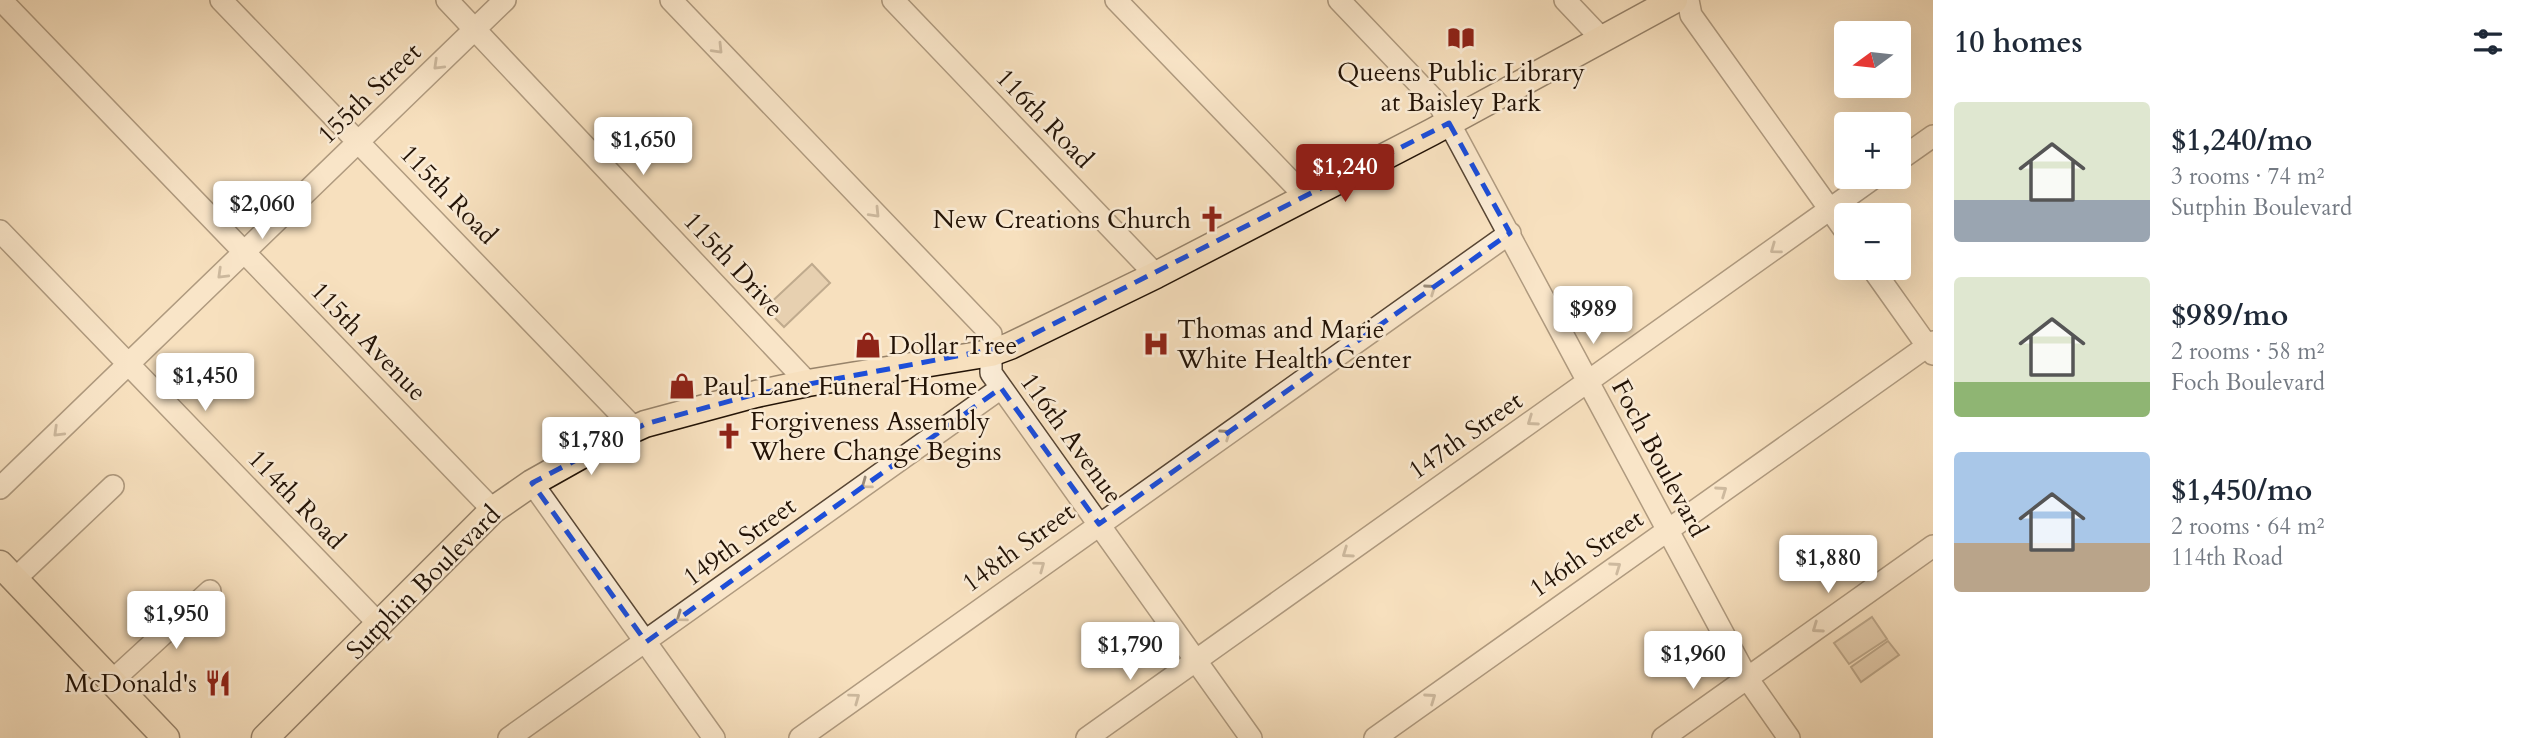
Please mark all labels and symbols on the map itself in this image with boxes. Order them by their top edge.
north arrow [1834,21,1911,98]
library icon: Queens Public Library at Baisley Park [1446,23,1476,53]
street label: 155th Street [310,35,429,152]
one-way arrow [709,41,722,54]
place label: Queens Public Library at Baisley Park [1337,55,1585,120]
one-way arrow [434,56,447,69]
street label: 116th Road [988,61,1101,176]
pin: $1,650 [586,118,700,177]
street label: 115th Road [392,137,505,252]
pin: $1,240 [1288,144,1402,204]
pin: $2,060 [205,182,319,241]
place label: New Creations Church [933,202,1191,237]
street label: 115th Drive [676,204,792,325]
church icon: New Creations Church [1197,204,1227,234]
one-way arrow [867,205,880,218]
one-way arrow [1770,241,1783,253]
one-way arrow [217,265,230,278]
street label: 115th Avenue [303,274,435,409]
one-way arrow [1423,285,1436,297]
pin: $989 [1552,286,1634,346]
place label: Thomas and Marie White Health Center [1176,312,1412,377]
place label: Dollar Tree [889,328,1017,363]
hospital icon: Thomas and Marie White Health Center [1141,329,1171,359]
shop icon: Dollar Tree [853,330,883,360]
pin: $1,450 [148,354,262,413]
street label: 116th Avenue [1012,366,1131,511]
place label: Paul Lane Funeral Home [703,369,978,404]
shop icon: Paul Lane Funeral Home [667,371,697,401]
street label: Foch Boulevard [1603,373,1716,543]
street label: 147th Street [1401,383,1529,488]
place label: Forgiveness Assembly Where Change Begins [749,404,1001,469]
one-way arrow [1527,413,1540,425]
pin: $1,780 [534,418,648,477]
church icon: Forgiveness Assembly Where Change Begins [714,421,744,451]
one-way arrow [53,423,66,436]
one-way arrow [1218,430,1231,442]
street label: 114th Road [240,442,353,557]
one-way arrow [861,476,874,489]
one-way arrow [1714,487,1727,499]
street label: 149th Street [676,488,803,594]
street label: 148th Street [955,494,1082,600]
street label: Sutphin Boulevard [339,497,508,667]
street label: 146th Street [1522,501,1650,606]
pin: $1,880 [1771,536,1885,595]
one-way arrow [1342,545,1355,557]
one-way arrow [1032,562,1045,574]
one-way arrow [1608,563,1621,575]
pin: $1,950 [119,592,233,651]
one-way arrow [676,608,689,621]
one-way arrow [1812,620,1825,632]
pin: $1,790 [1073,622,1187,682]
pin: $1,960 [1636,632,1750,691]
place label: McDonald's [64,666,197,701]
restaurant icon: McDonald's [203,668,233,698]
one-way arrow [847,694,860,706]
one-way arrow [1423,694,1436,707]

